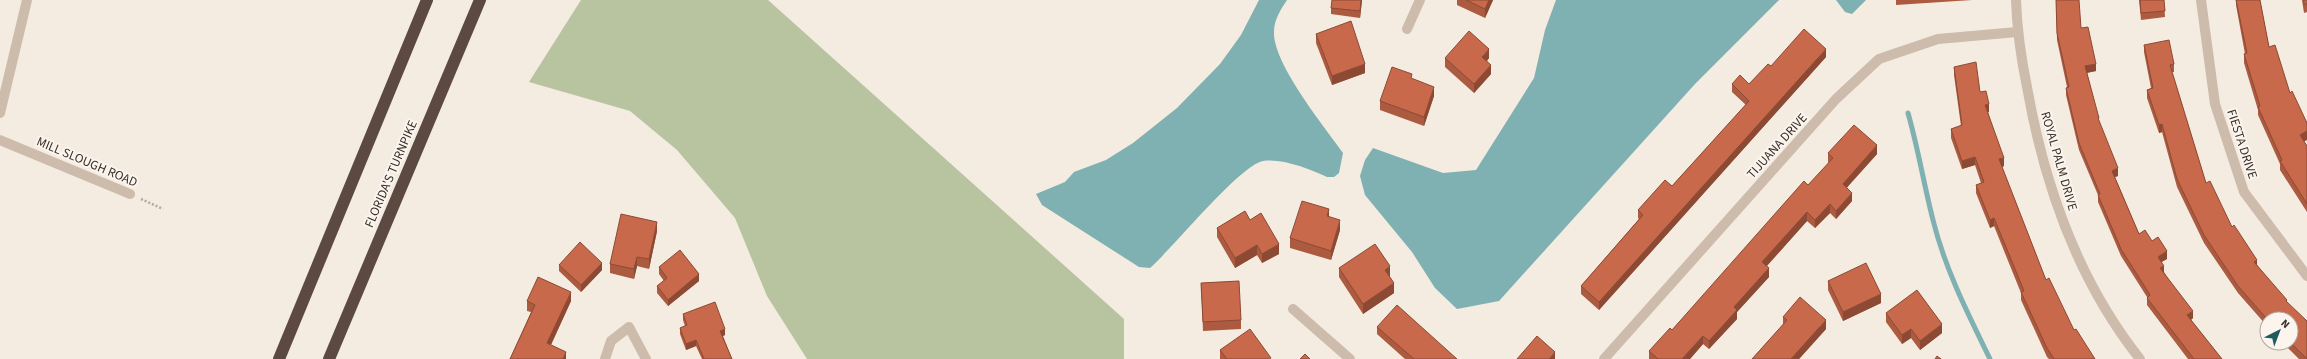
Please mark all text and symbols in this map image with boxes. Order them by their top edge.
street label: FIESTA DRIVE [2222,107,2262,181]
street label: TIJUANA DRIVE [1743,109,1811,183]
street label: ROYAL PALM DRIVE [2036,109,2082,213]
street label: FLORIDA'S TURNPIKE [360,117,422,230]
street label: MILL SLOUGH ROAD [34,133,140,191]
north arrow [2259,311,2299,351]
text: N [2278,316,2293,332]

